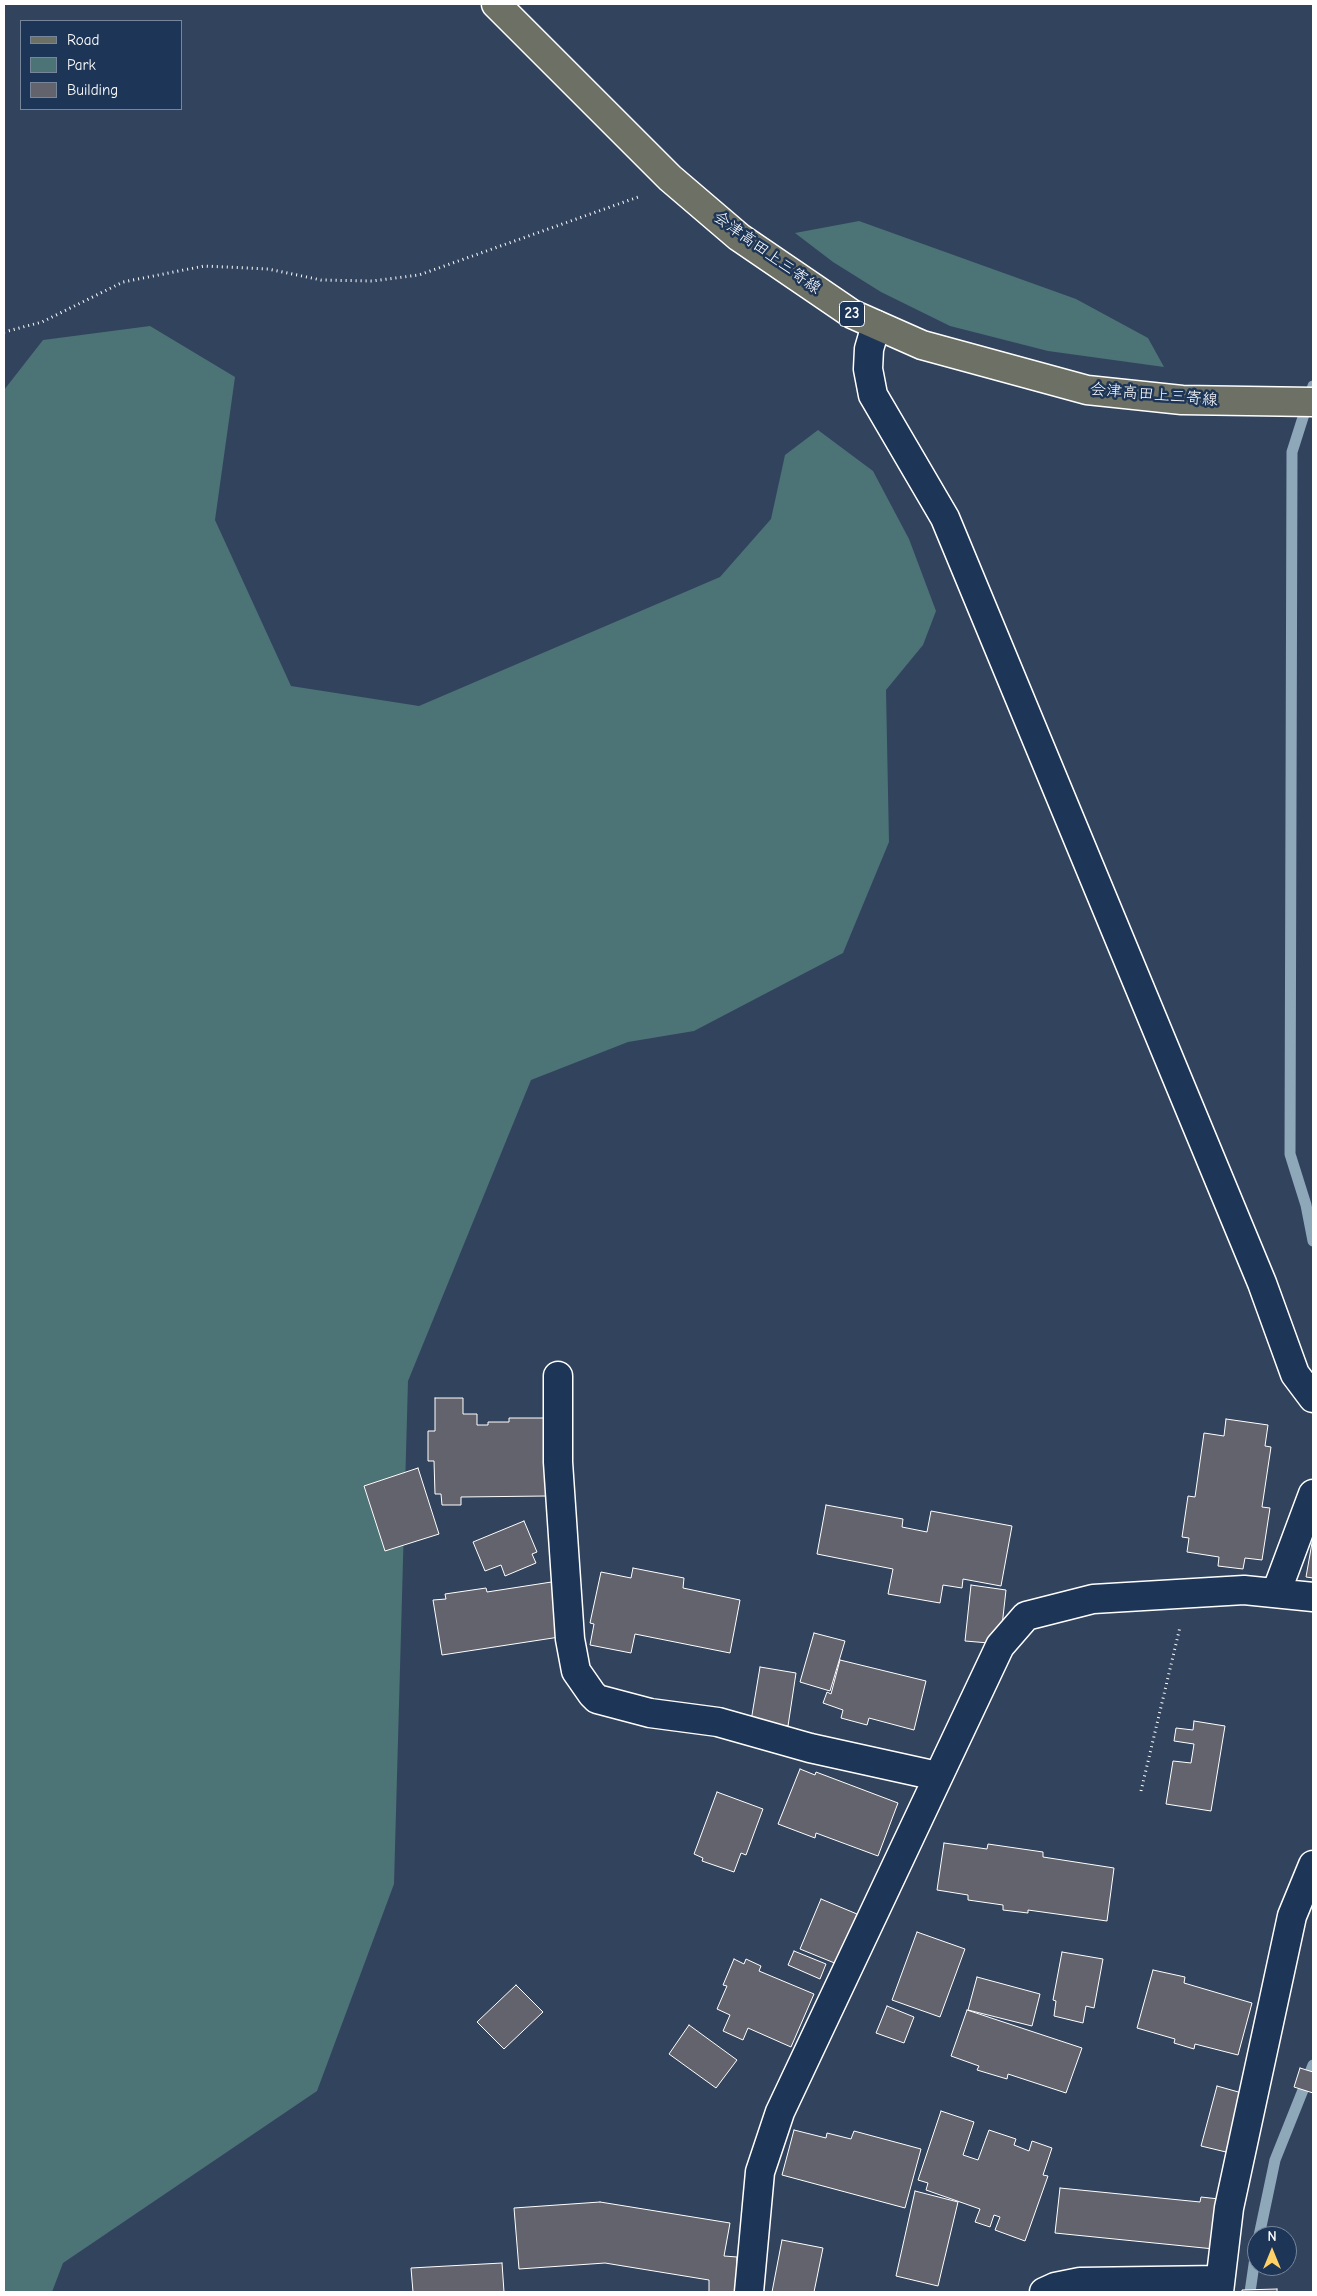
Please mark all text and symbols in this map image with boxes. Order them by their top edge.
legend [20,20,182,110]
text: Road [67,31,99,49]
text: Park [67,56,96,74]
text: Building [67,81,118,99]
street label: 会津高田上三寄線 [710,208,824,298]
road number: 23 [840,302,864,326]
street label: 会津高田上三寄線 [1089,380,1219,410]
north arrow [1247,2226,1297,2276]
text: N [1267,2228,1277,2245]

